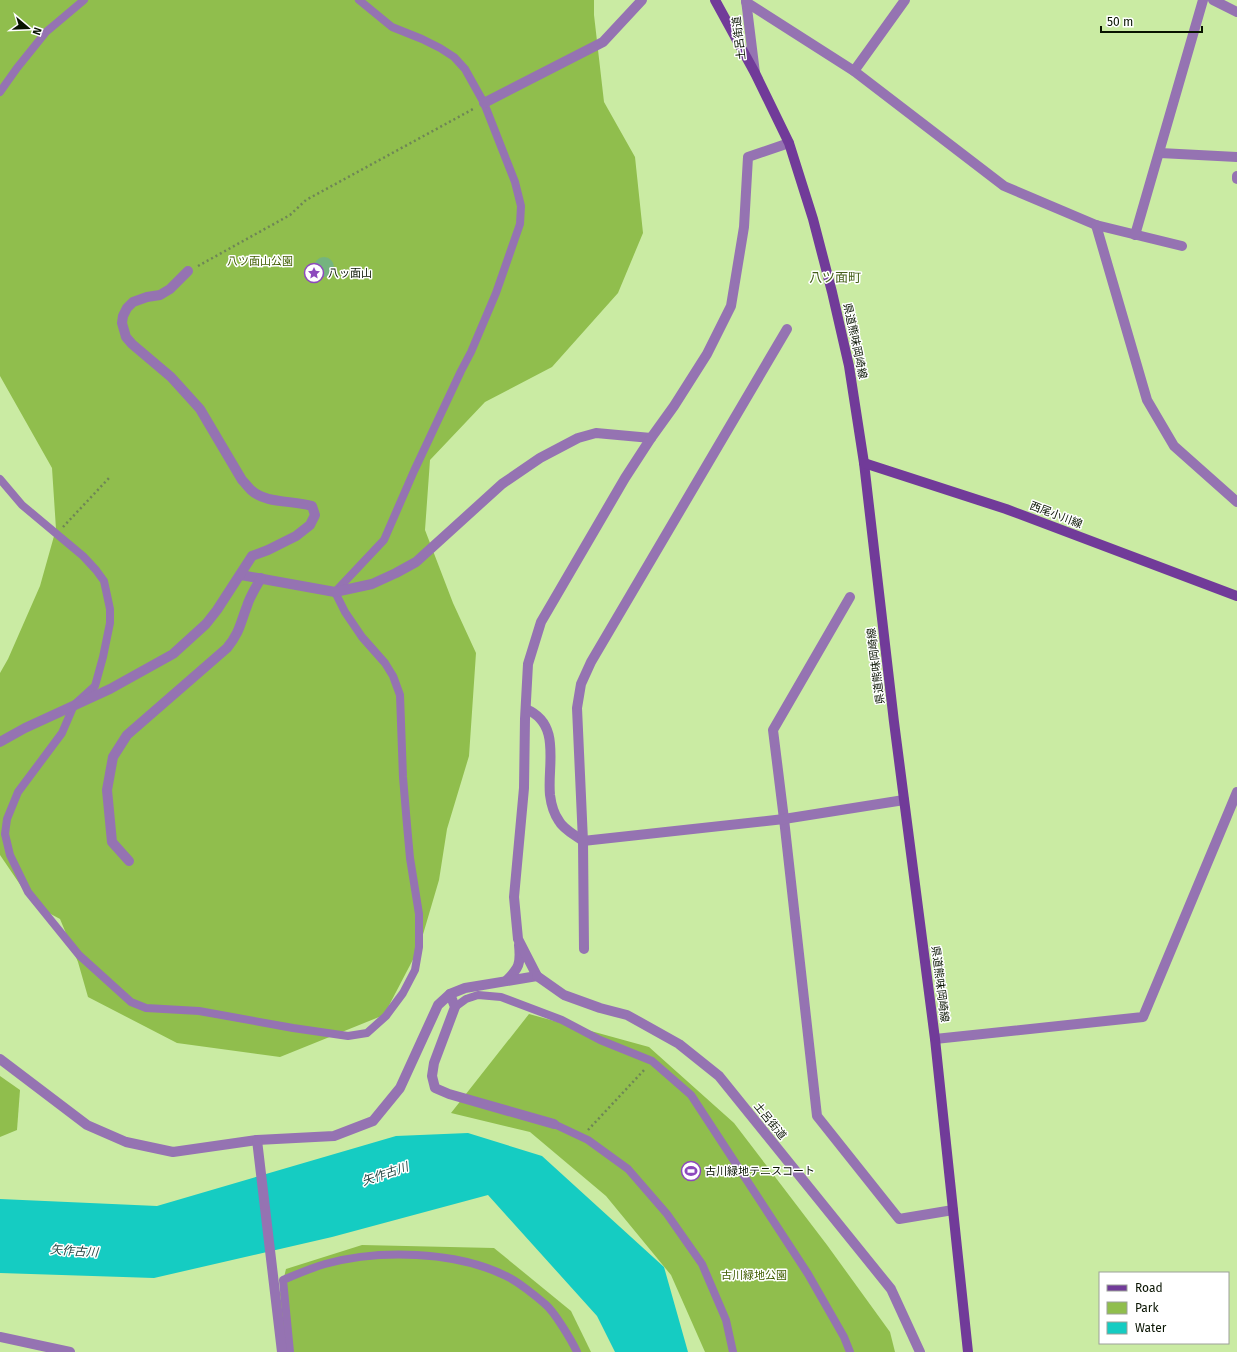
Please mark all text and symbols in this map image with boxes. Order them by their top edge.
north arrow [8,8,48,48]
scale bar [1101,8,1202,34]
street label: 土呂街道 [730,15,748,61]
text: 50 m [1107,15,1133,29]
text: N [30,26,44,37]
park label: 八ツ面山公園 [227,255,293,268]
place icon: 八ッ面山 [303,262,325,284]
place label: 八ッ面山 [328,267,372,280]
district label: 八ツ面町 [809,270,861,285]
street label: 県道熊味岡崎線 [841,302,869,380]
street label: 西尾小川線 [1028,499,1084,531]
street label: 県道熊味岡崎線 [865,627,887,705]
street label: 県道熊味岡崎線 [929,945,951,1023]
street label: 土呂街道 [751,1100,789,1142]
water label: 矢作古川 [360,1159,412,1188]
sports icon: 古川緑地テニスコート [680,1160,702,1182]
place label: 古川緑地テニスコート [705,1165,815,1178]
water label: 矢作古川 [50,1242,100,1260]
park label: 古川緑地公園 [721,1269,787,1282]
legend [1099,1272,1229,1344]
text: Road [1135,1281,1163,1295]
text: Park [1135,1301,1159,1315]
text: Water [1135,1321,1167,1335]

